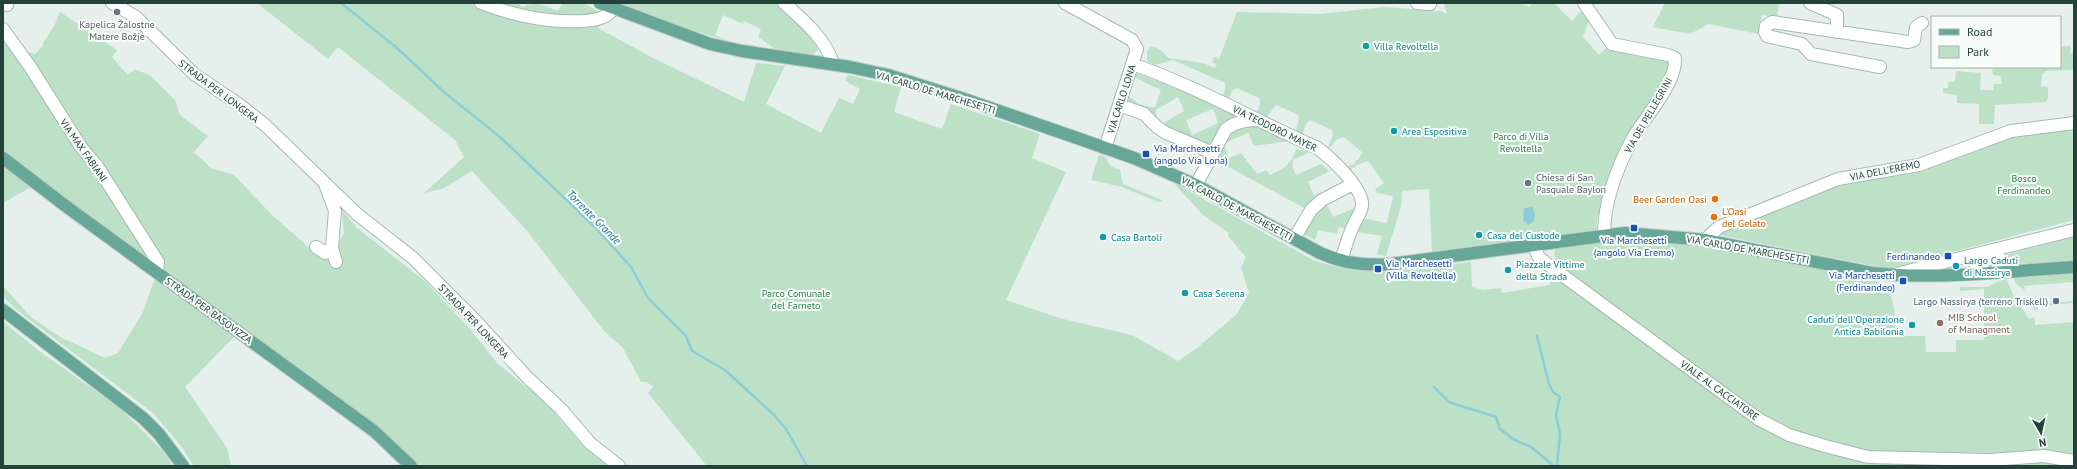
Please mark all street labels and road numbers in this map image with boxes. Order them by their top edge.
street label: STRADA PER LONGERA [176,57,262,126]
street label: VIA CARLO LONA [1104,63,1139,136]
street label: VIA CARLO DE MARCHESETTI [873,68,997,117]
street label: VIA DEI PELLEGRINI [1621,75,1675,156]
street label: VIA TEODORO MAYER [1229,102,1319,155]
street label: VIA MAX FABIANI [56,115,110,184]
street label: VIA DELL'EREMO [1848,157,1921,184]
street label: VIA CARLO DE MARCHESETTI [1178,173,1295,243]
street label: VIA CARLO DE MARCHESETTI [1685,232,1810,267]
street label: STRADA PER BASOVIZZA [162,274,255,347]
street label: STRADA PER LONGERA [436,281,512,362]
street label: VIALE AL CACCIATORE [1677,357,1762,423]

